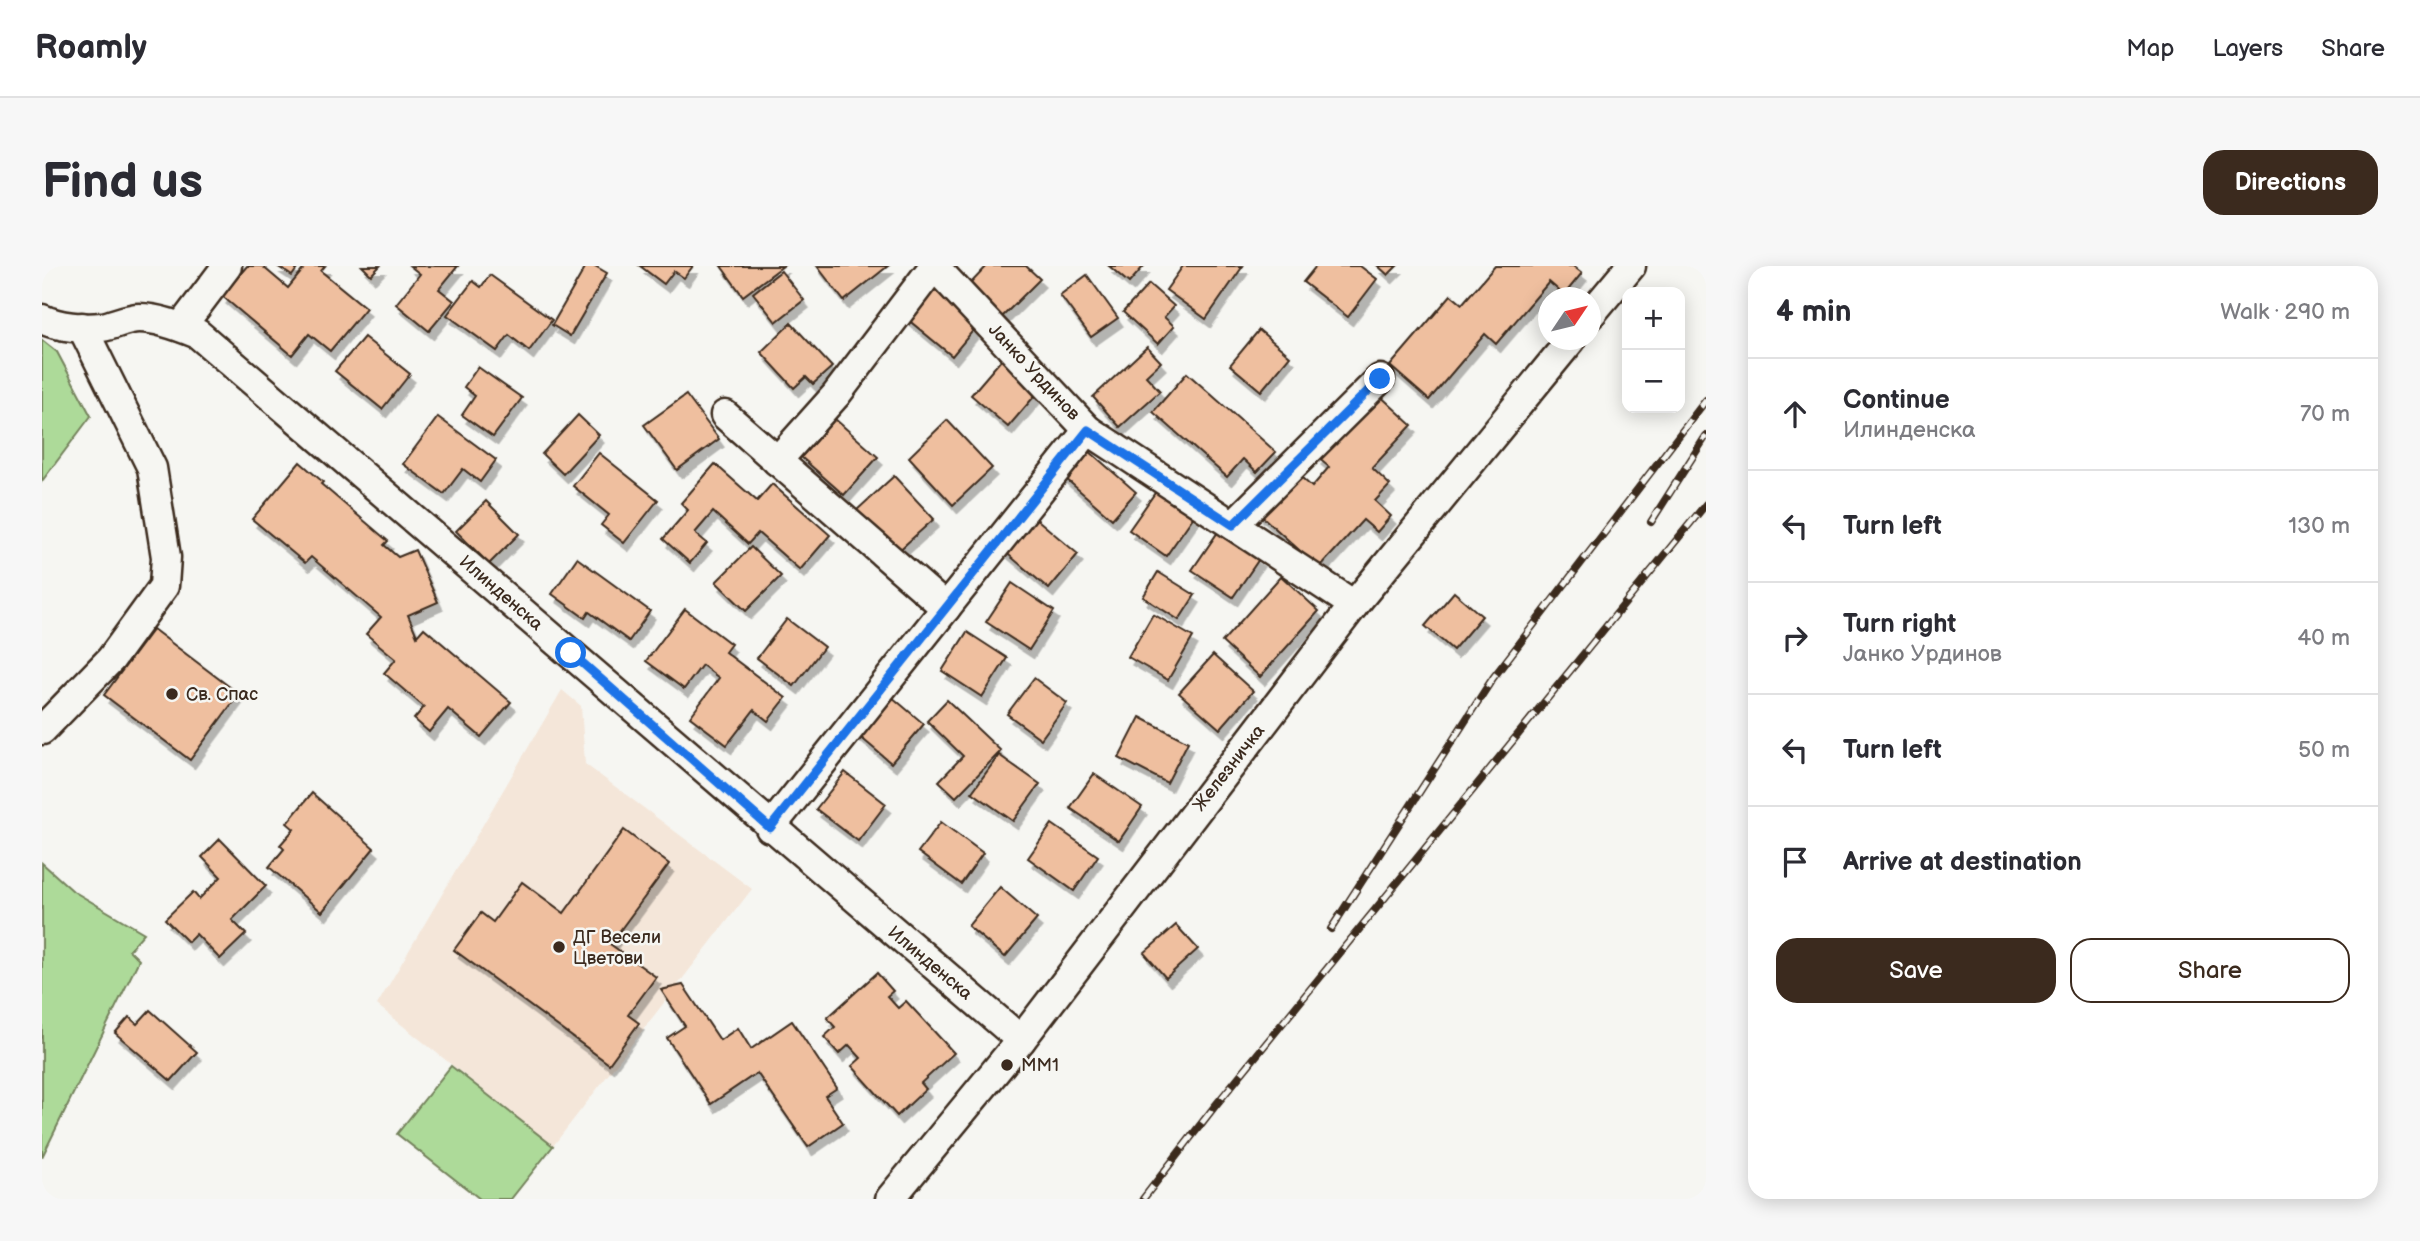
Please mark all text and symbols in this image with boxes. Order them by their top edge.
text: Roamly [35,28,147,68]
text: Map [2126,34,2174,63]
text: Layers [2212,34,2283,63]
text: Share [2321,34,2385,63]
button: Directions [2203,150,2378,215]
text: Find us [42,153,203,212]
north arrow [1538,287,1601,350]
map controls [1622,287,1685,413]
button: + [1622,287,1685,350]
text: 4 min [1776,294,1851,330]
text: Walk · 290 m [2220,298,2350,326]
street label: Јанко Урдинов [984,319,1084,425]
button: − [1622,350,1685,413]
route end [1364,363,1395,394]
text: Continue [1843,385,1950,416]
icon: ahead [1776,395,1814,433]
text: 70 m [2300,400,2350,428]
text: Илинденска [1843,416,1975,444]
icon: left [1776,507,1814,545]
text: Turn left [1843,511,1942,542]
text: 130 m [2288,512,2350,540]
street label: Илинденска [455,551,547,635]
text: Turn right [1843,609,1956,640]
icon: right [1776,619,1814,657]
text: 40 m [2297,624,2350,652]
route start [555,637,586,668]
text: Јанко Урдинов [1843,640,2002,668]
place label: Св. Спас [186,684,258,705]
marker: Св. Спас [164,686,180,702]
street label: Железничка [1189,720,1270,816]
icon: left [1776,731,1814,769]
text: Turn left [1843,735,1942,766]
text: 50 m [2298,736,2350,764]
icon: arrive [1776,843,1814,881]
text: Arrive at destination [1843,847,2082,878]
street label: Илинденска [884,922,977,1005]
place label: ДГ Весели Цветови [573,927,661,969]
button: Save [1776,938,2056,1003]
button: Share [2070,938,2350,1003]
marker: ДГ Весели Цветови [551,939,567,955]
place label: MM1 [1021,1055,1059,1076]
marker: MM1 [999,1057,1015,1073]

